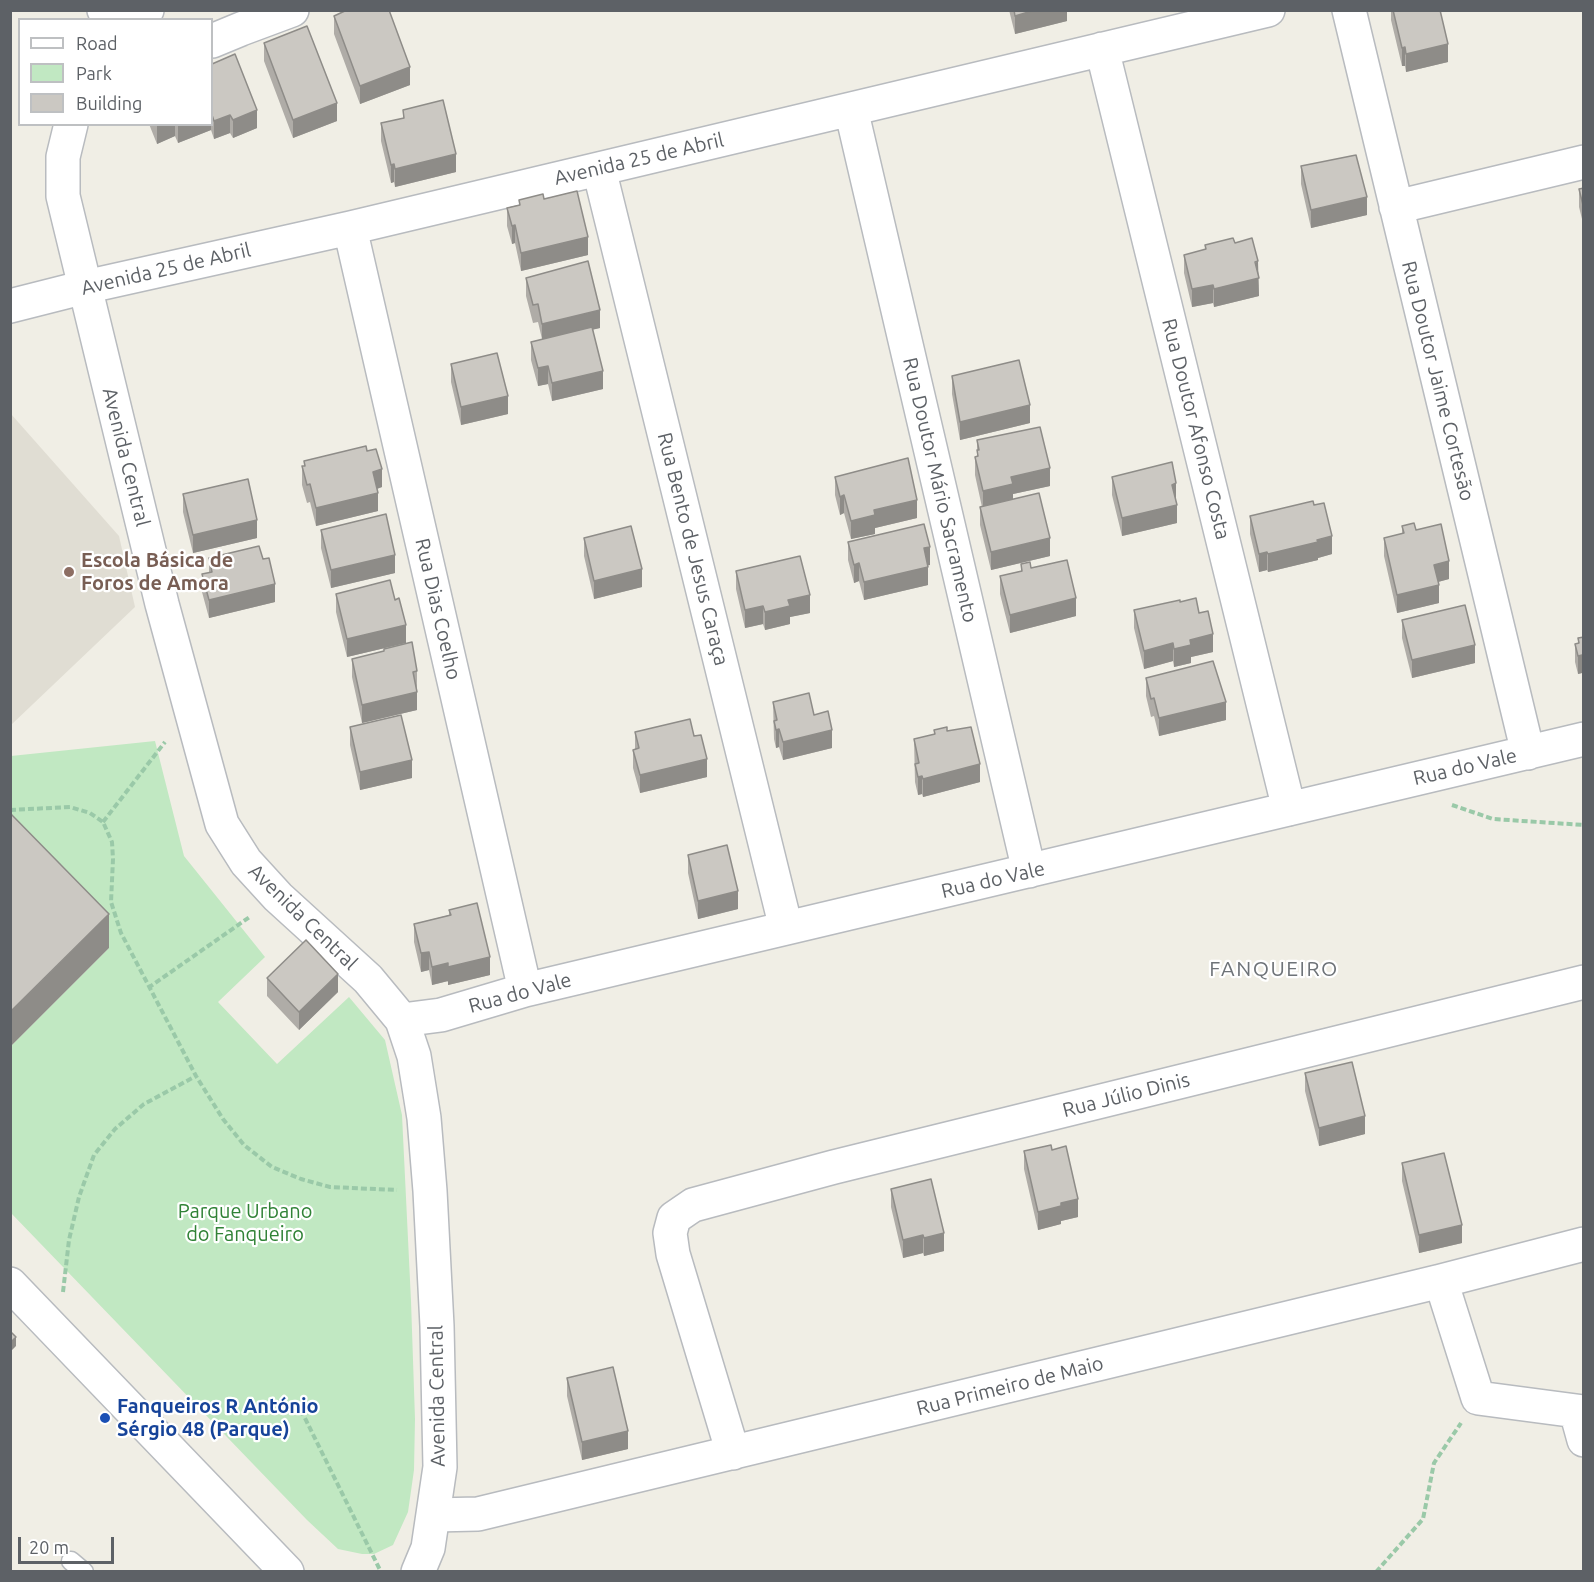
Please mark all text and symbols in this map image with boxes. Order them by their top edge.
legend [18,18,213,126]
text: Road [76,33,118,53]
text: Park [76,63,112,83]
text: Building [76,93,142,113]
street label: Avenida 25 de Abril [552,128,726,190]
street label: Avenida 25 de Abril [79,238,253,300]
street label: Rua Doutor Jaime Cortesão [1397,258,1479,504]
street label: Rua Doutor Afonso Costa [1157,316,1235,542]
street label: Rua Doutor Mário Sacramento [898,355,982,625]
street label: Avenida Central [97,385,155,529]
street label: Rua Bento de Jesus Caraça [652,430,734,668]
street label: Rua Dias Coelho [410,536,466,682]
place label: Escola Básica de Foros de Amora [81,548,233,595]
marker: Escola Básica de Foros de Amora [62,565,76,579]
street label: Rua do Vale [1411,743,1519,791]
street label: Rua do Vale [939,856,1047,904]
street label: Avenida Central [244,859,362,975]
district label: FANQUEIRO [1209,956,1339,982]
street label: Rua do Vale [466,968,574,1018]
street label: Rua Júlio Dinis [1060,1068,1192,1122]
park label: Parque Urbano do Fanqueiro [178,1199,312,1246]
street label: Avenida Central [424,1325,450,1467]
street label: Rua Primeiro de Maio [914,1351,1106,1421]
place label: Fanqueiros R António Sérgio 48 (Parque) [117,1394,319,1441]
marker: Fanqueiros R António Sérgio 48 (Parque) [98,1411,112,1425]
scale bar [21,1525,117,1563]
text: 20 m [29,1537,69,1557]

